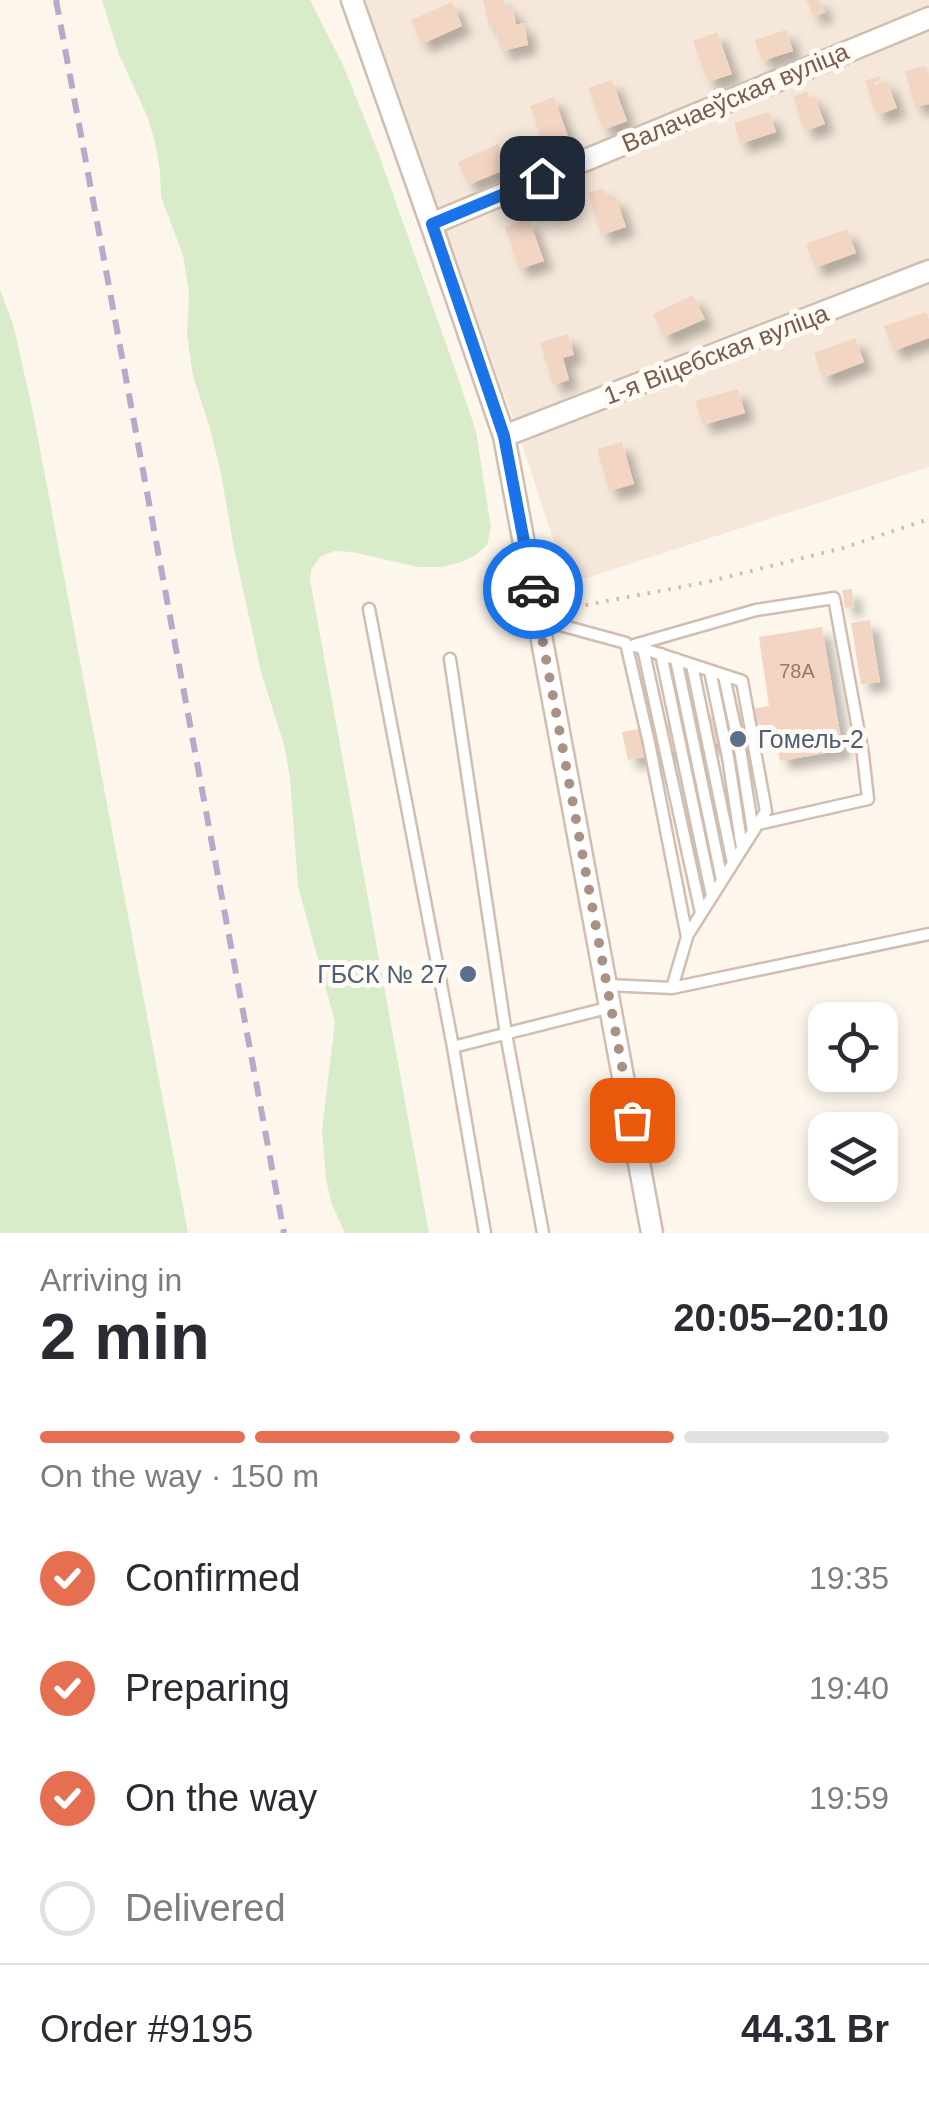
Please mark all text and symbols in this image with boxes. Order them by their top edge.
street label: Валачаеўская вуліца [618,37,853,157]
pin [500,136,585,221]
icon: home [515,151,570,206]
street label: 1-я Віцебская вуліца [600,298,832,410]
courier [483,539,583,639]
icon: car [506,562,561,617]
house number: 78А [779,660,815,682]
place label: Гомель-2 [758,725,864,753]
marker: Гомель-2 [727,728,749,750]
place label: ГБСК № 27 [317,960,448,988]
marker: ГБСК № 27 [457,963,479,985]
map controls [808,1002,898,1202]
button: locate [808,1002,898,1092]
pin [590,1078,675,1163]
icon: bag [605,1093,660,1148]
button: layers [808,1112,898,1202]
text: Arriving in [40,1262,182,1298]
text: 20:05–20:10 [673,1297,889,1339]
text: 2 min [40,1300,210,1373]
text: On the way · 150 m [40,1458,319,1494]
icon: check [40,1551,95,1606]
text: Confirmed [125,1557,300,1599]
text: 19:35 [809,1560,889,1596]
icon: check [40,1661,95,1716]
text: Preparing [125,1667,290,1709]
text: 19:40 [809,1670,889,1706]
icon: check [40,1771,95,1826]
text: On the way [125,1777,317,1819]
text: 19:59 [809,1780,889,1816]
text: Delivered [125,1887,286,1929]
text: Order #9195 [40,2008,253,2050]
text: 44.31 Br [741,2008,889,2050]

